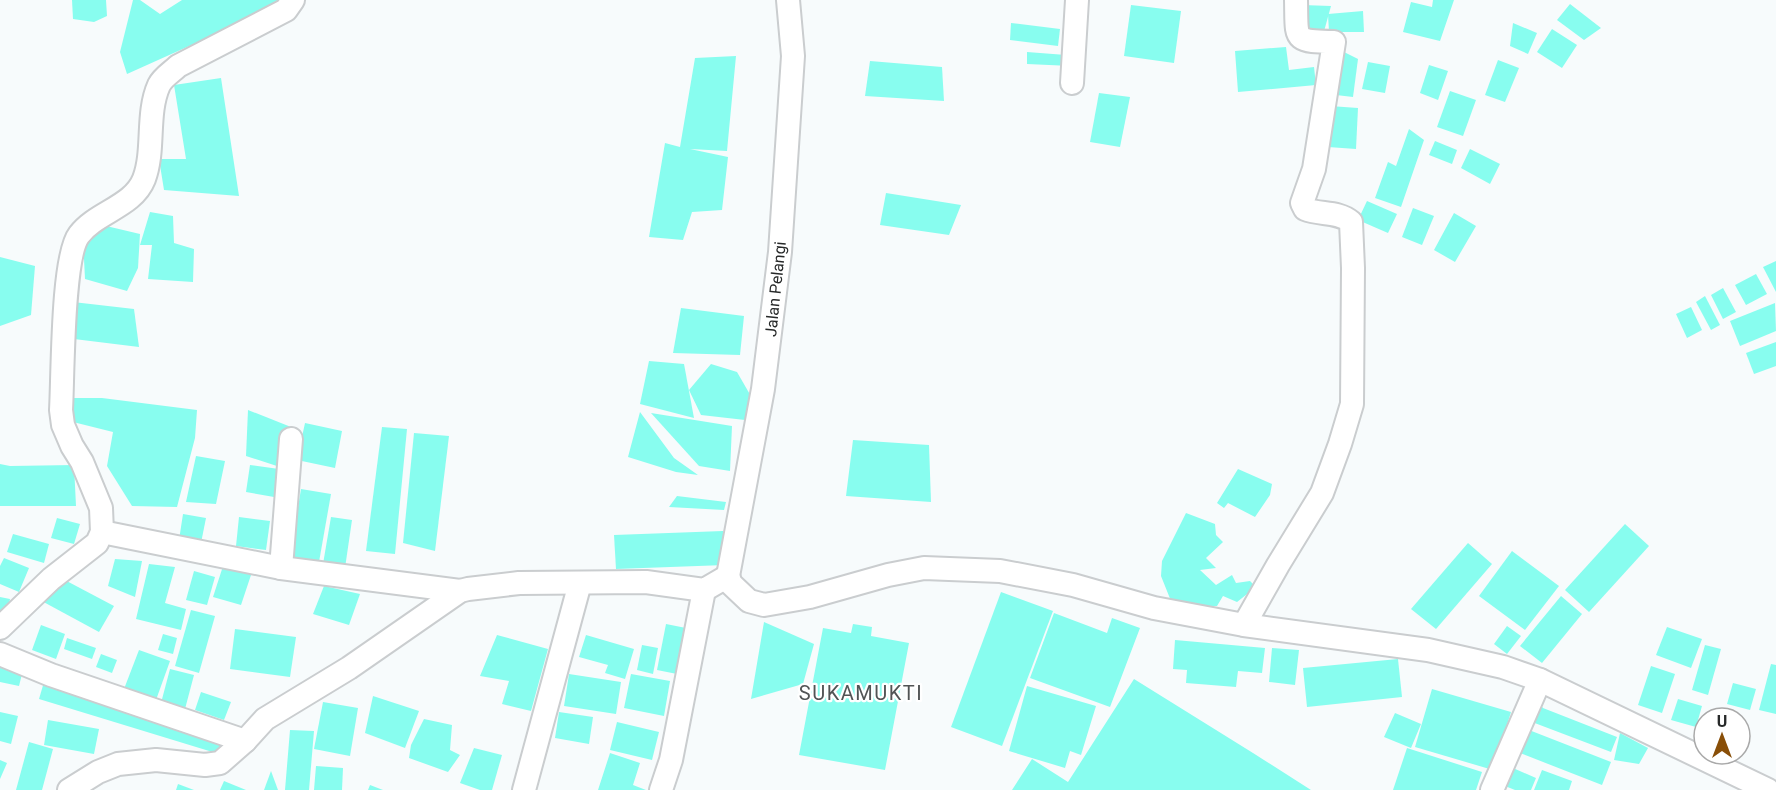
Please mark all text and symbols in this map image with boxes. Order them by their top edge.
street label: Jalan Pelangi [761,240,790,338]
district label: SUKAMUKTI [799,681,923,705]
north arrow [1692,706,1752,766]
text: U [1717,712,1727,731]

